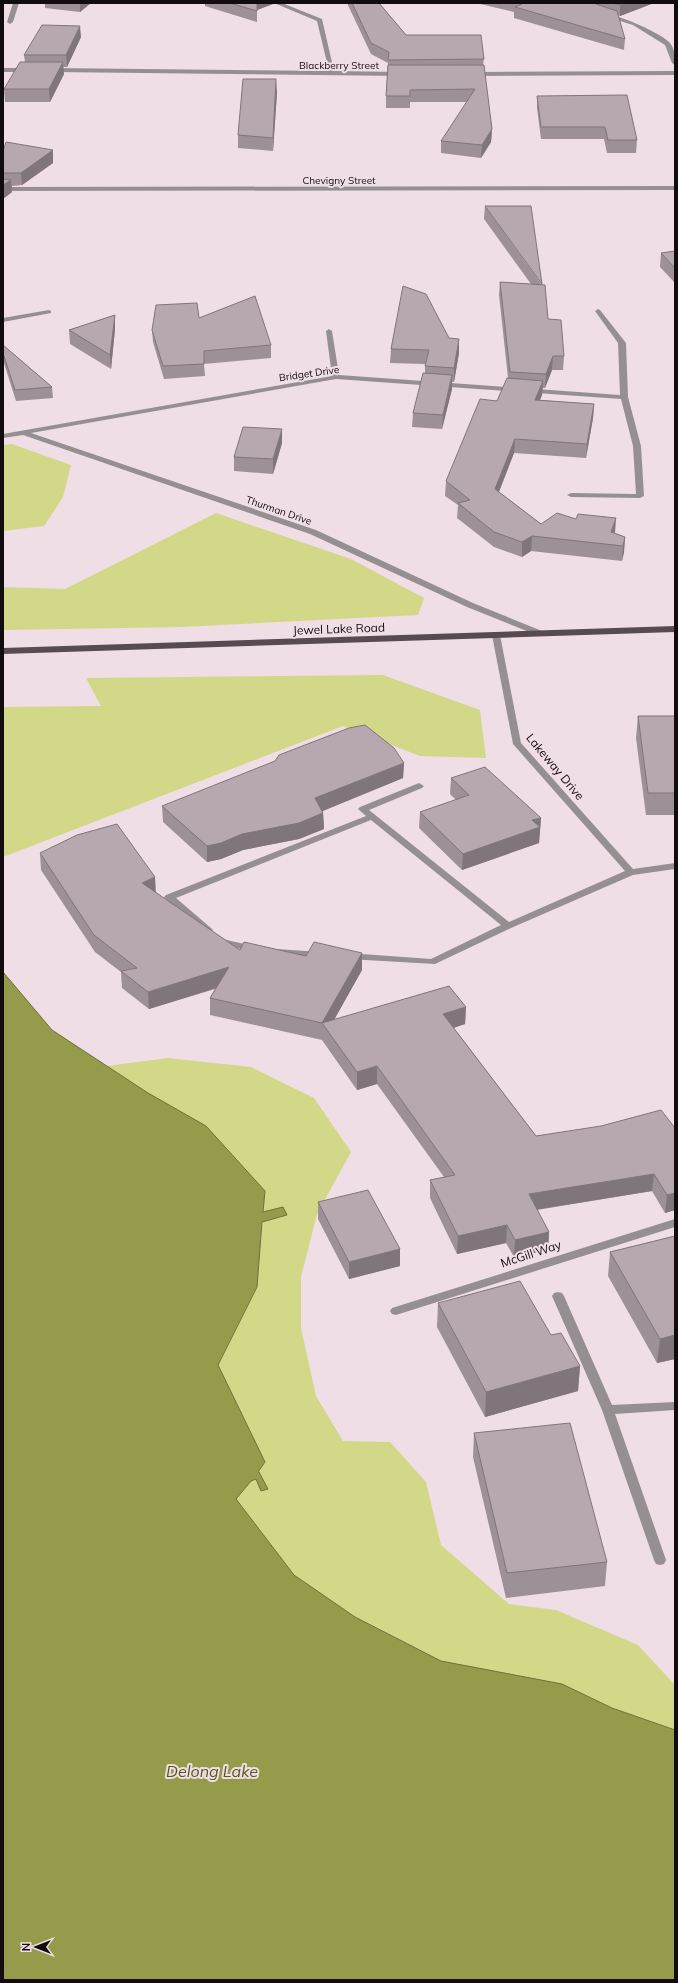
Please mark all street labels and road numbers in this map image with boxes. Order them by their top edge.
street label: Blackberry Street [299,59,379,72]
street label: Chevigny Street [302,174,376,187]
street label: Bridget Drive [278,363,340,384]
street label: Thurman Drive [244,493,313,528]
street label: Jewel Lake Road [293,619,385,638]
street label: Lakeway Drive [523,730,588,803]
street label: McGill Way [499,1236,564,1270]

